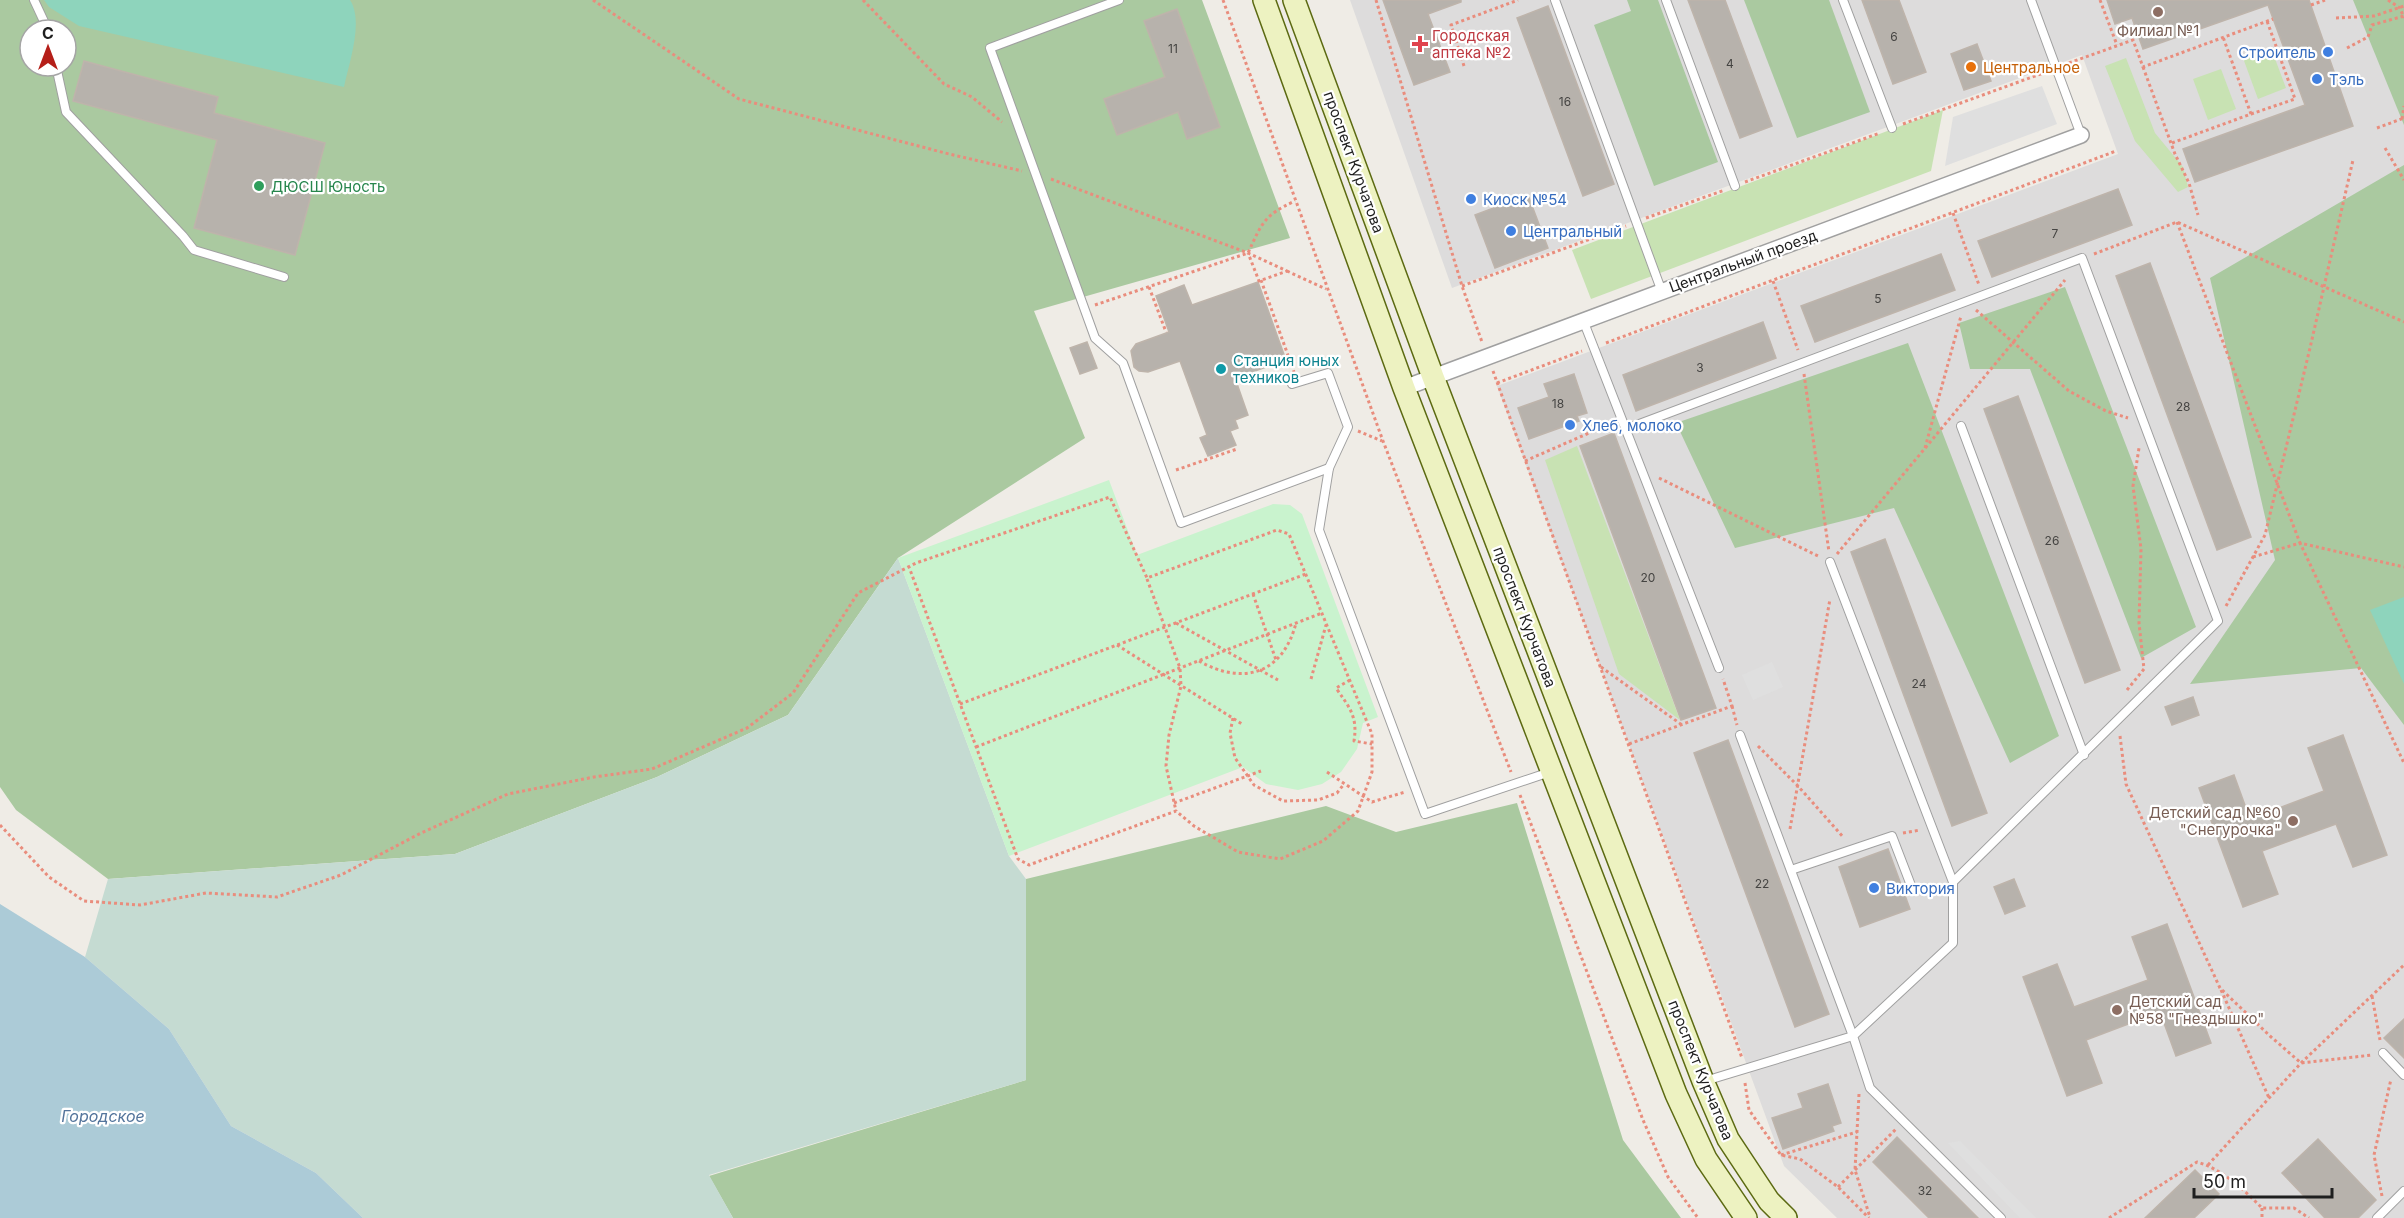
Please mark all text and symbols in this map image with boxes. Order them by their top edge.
marker: Филиал №1 [2151,5,2165,19]
north arrow [18,18,78,78]
place label: Филиал №1 [2117,21,2199,40]
text: С [42,23,54,43]
place label: Городская аптека №2 [1432,26,1511,62]
house number: 6 [1890,29,1898,44]
marker: Городская аптека №2 [1413,37,1427,51]
house number: 11 [1168,41,1178,56]
place label: Строитель [2238,43,2316,62]
marker: Строитель [2321,45,2335,59]
house number: 4 [1726,56,1734,71]
place label: Центральное [1983,58,2080,77]
marker: Центральное [1964,60,1978,74]
place label: Тэль [2329,70,2364,89]
marker: Тэль [2310,72,2324,86]
street label: проспект Курчатова [1320,89,1388,235]
house number: 16 [1559,94,1571,109]
place label: ДЮСШ Юность [271,177,385,196]
marker: ДЮСШ Юность [252,179,266,193]
place label: Киоск №54 [1483,190,1567,209]
marker: Киоск №54 [1464,192,1478,206]
place label: Центральный [1523,222,1622,241]
marker: Центральный [1504,224,1518,238]
street label: Центральный проезд [1666,225,1820,297]
house number: 7 [2052,226,2059,241]
house number: 5 [1874,291,1882,306]
place label: Станция юных техников [1233,351,1339,387]
house number: 3 [1696,360,1704,375]
marker: Станция юных техников [1214,362,1228,376]
house number: 18 [1552,396,1564,411]
house number: 28 [2176,399,2190,414]
place label: Хлеб, молоко [1582,416,1682,435]
marker: Хлеб, молоко [1563,418,1577,432]
house number: 26 [2045,533,2059,548]
street label: проспект Курчатова [1489,544,1561,690]
house number: 20 [1641,570,1655,585]
house number: 24 [1912,676,1927,691]
place label: Детский сад №60 "Снегурочка" [2149,803,2281,839]
marker: Детский сад №60 "Снегурочка" [2286,814,2300,828]
house number: 22 [1755,876,1769,891]
place label: Виктория [1886,879,1955,898]
marker: Виктория [1867,881,1881,895]
place label: Детский сад №58 "Гнездышко" [2129,992,2264,1028]
street label: проспект Курчатова [1664,997,1738,1143]
marker: Детский сад №58 "Гнездышко" [2110,1003,2124,1017]
water label: Городское [61,1106,145,1126]
scale bar [2194,1161,2332,1199]
text: 50 m [2203,1171,2246,1192]
house number: 32 [1918,1183,1932,1198]

